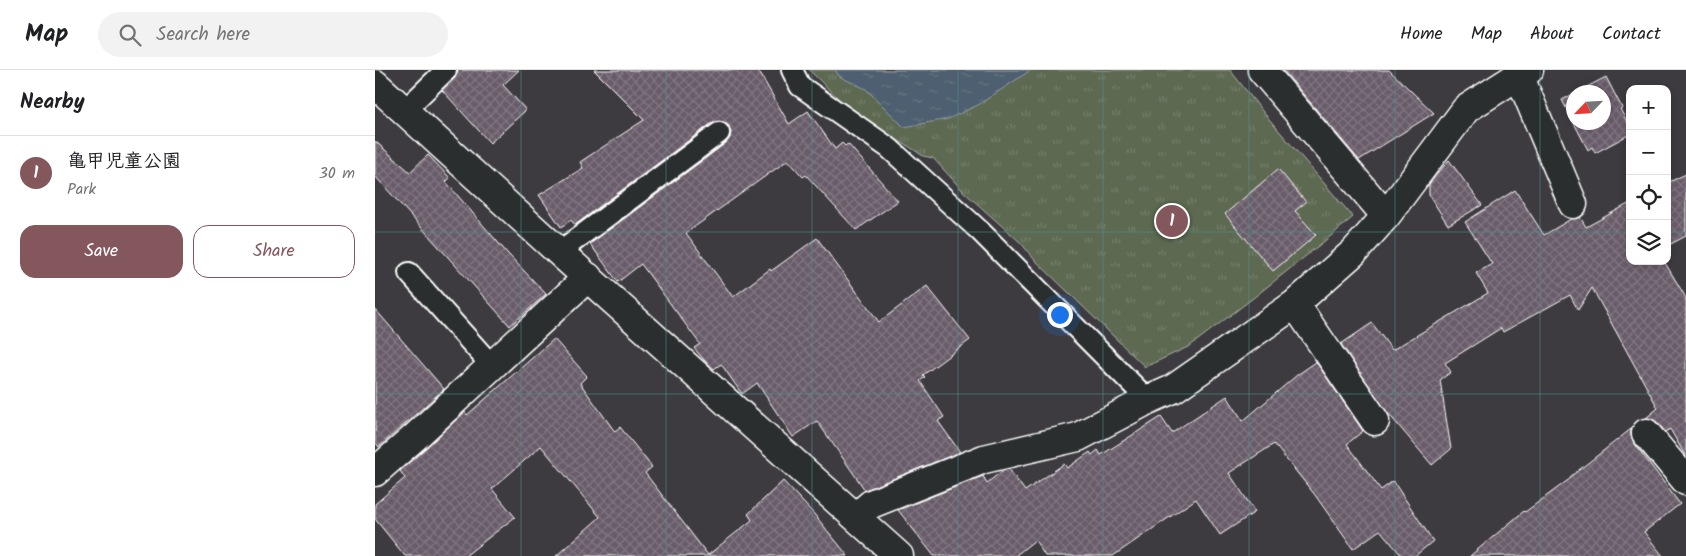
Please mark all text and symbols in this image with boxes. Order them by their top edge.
search box [98,12,448,57]
text: Map [25,15,68,54]
text: Search here [156,20,250,50]
text: Home [1400,20,1443,49]
text: Map [1471,20,1502,49]
text: About [1530,20,1574,49]
text: Contact [1602,20,1661,49]
icon: search [116,21,144,49]
north arrow [1566,85,1611,130]
map controls [1626,85,1671,265]
button: + [1626,85,1671,130]
text: Nearby [20,86,85,119]
button: − [1626,130,1671,175]
text: 亀甲児童公園 [67,147,181,177]
text: 1 [34,161,38,186]
text: 30 m [319,161,355,186]
button: locate [1626,175,1671,220]
text: Park [67,177,96,202]
pin: 1 [1156,202,1188,240]
button: layers [1626,220,1671,265]
button: Save [20,225,183,278]
button: Share [193,225,355,278]
your location [1047,302,1073,328]

